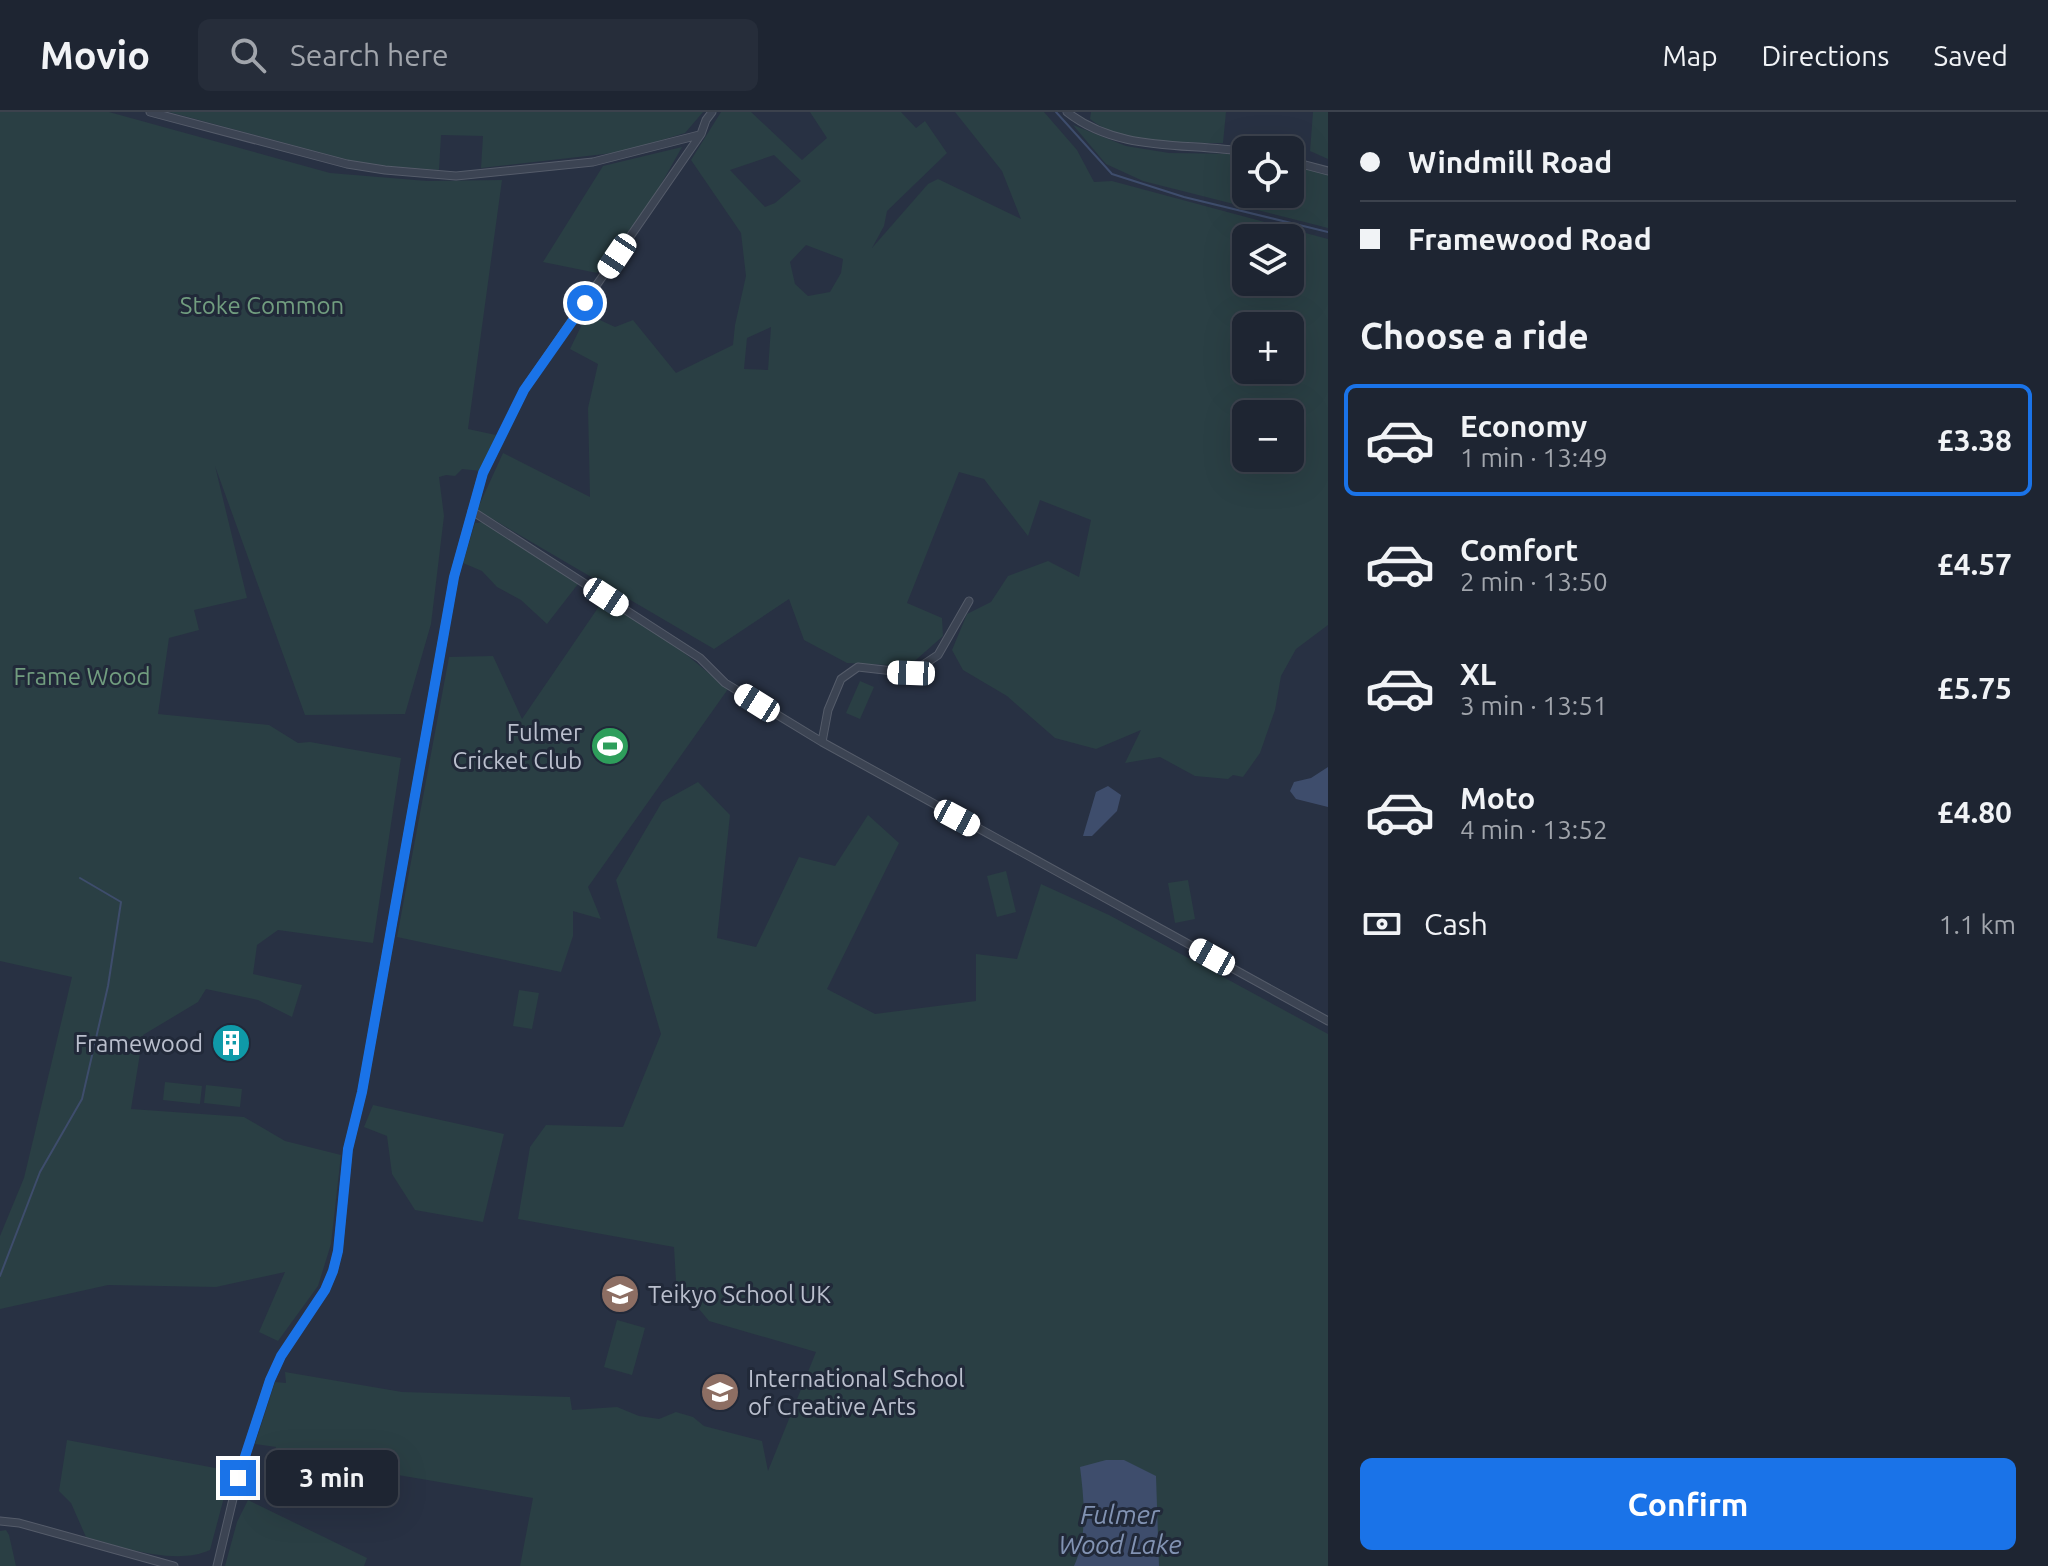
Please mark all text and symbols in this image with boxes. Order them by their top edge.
search box [198,19,758,91]
icon: search [226,33,270,77]
text: Movio [40,34,150,76]
text: Search here [290,38,449,72]
text: Map [1662,40,1718,71]
text: Directions [1762,40,1889,71]
text: Saved [1933,40,2008,71]
map controls [1232,136,1304,472]
button: locate [1232,136,1304,208]
text: Windmill Road [1408,145,1612,179]
text: Framewood Road [1408,222,1652,256]
button: layers [1232,224,1304,296]
car [594,229,640,283]
route start [567,285,603,321]
park label: Stoke Common [180,292,344,319]
button: + [1232,312,1304,384]
text: Choose a ride [1360,315,1589,356]
button: − [1232,400,1304,472]
icon: car [1364,404,1436,476]
text: Economy [1460,409,1587,443]
text: £3.38 [1937,423,2012,457]
text: 1 min · 13:49 [1460,443,1608,472]
icon: car [1364,528,1436,600]
text: Comfort [1460,533,1578,567]
text: £4.57 [1937,547,2012,581]
text: 2 min · 13:50 [1460,567,1608,596]
car [579,574,633,620]
icon: car [1364,652,1436,724]
text: XL [1460,657,1496,691]
car [887,660,935,686]
park label: Frame Wood [13,663,151,690]
text: £5.75 [1937,671,2012,705]
car [730,680,784,726]
text: 3 min · 13:51 [1460,691,1608,720]
place label: Fulmer Cricket Club [453,719,582,774]
sports icon: Fulmer Cricket Club [589,725,631,767]
icon: car [1364,776,1436,848]
text: Moto [1460,781,1535,815]
text: £4.80 [1937,795,2012,829]
car [930,796,984,840]
text: 4 min · 13:52 [1460,815,1608,844]
icon: cash [1360,902,1404,946]
text: Cash [1424,907,1488,941]
text: 1.1 km [1939,910,2016,939]
car [1185,935,1239,979]
building icon: Framewood [210,1022,252,1064]
place label: Framewood [75,1030,203,1057]
school or university icon: Teikyo School UK [599,1273,641,1315]
place label: Teikyo School UK [648,1281,831,1308]
place label: International School of Creative Arts [748,1365,965,1420]
school or university icon: International School of Creative Arts [699,1371,741,1413]
callout: 3 min [266,1450,398,1506]
button: Confirm [1360,1458,2016,1550]
route end [220,1460,256,1496]
text: 3 min [299,1463,365,1492]
water label: Fulmer Wood Lake [1058,1500,1182,1559]

